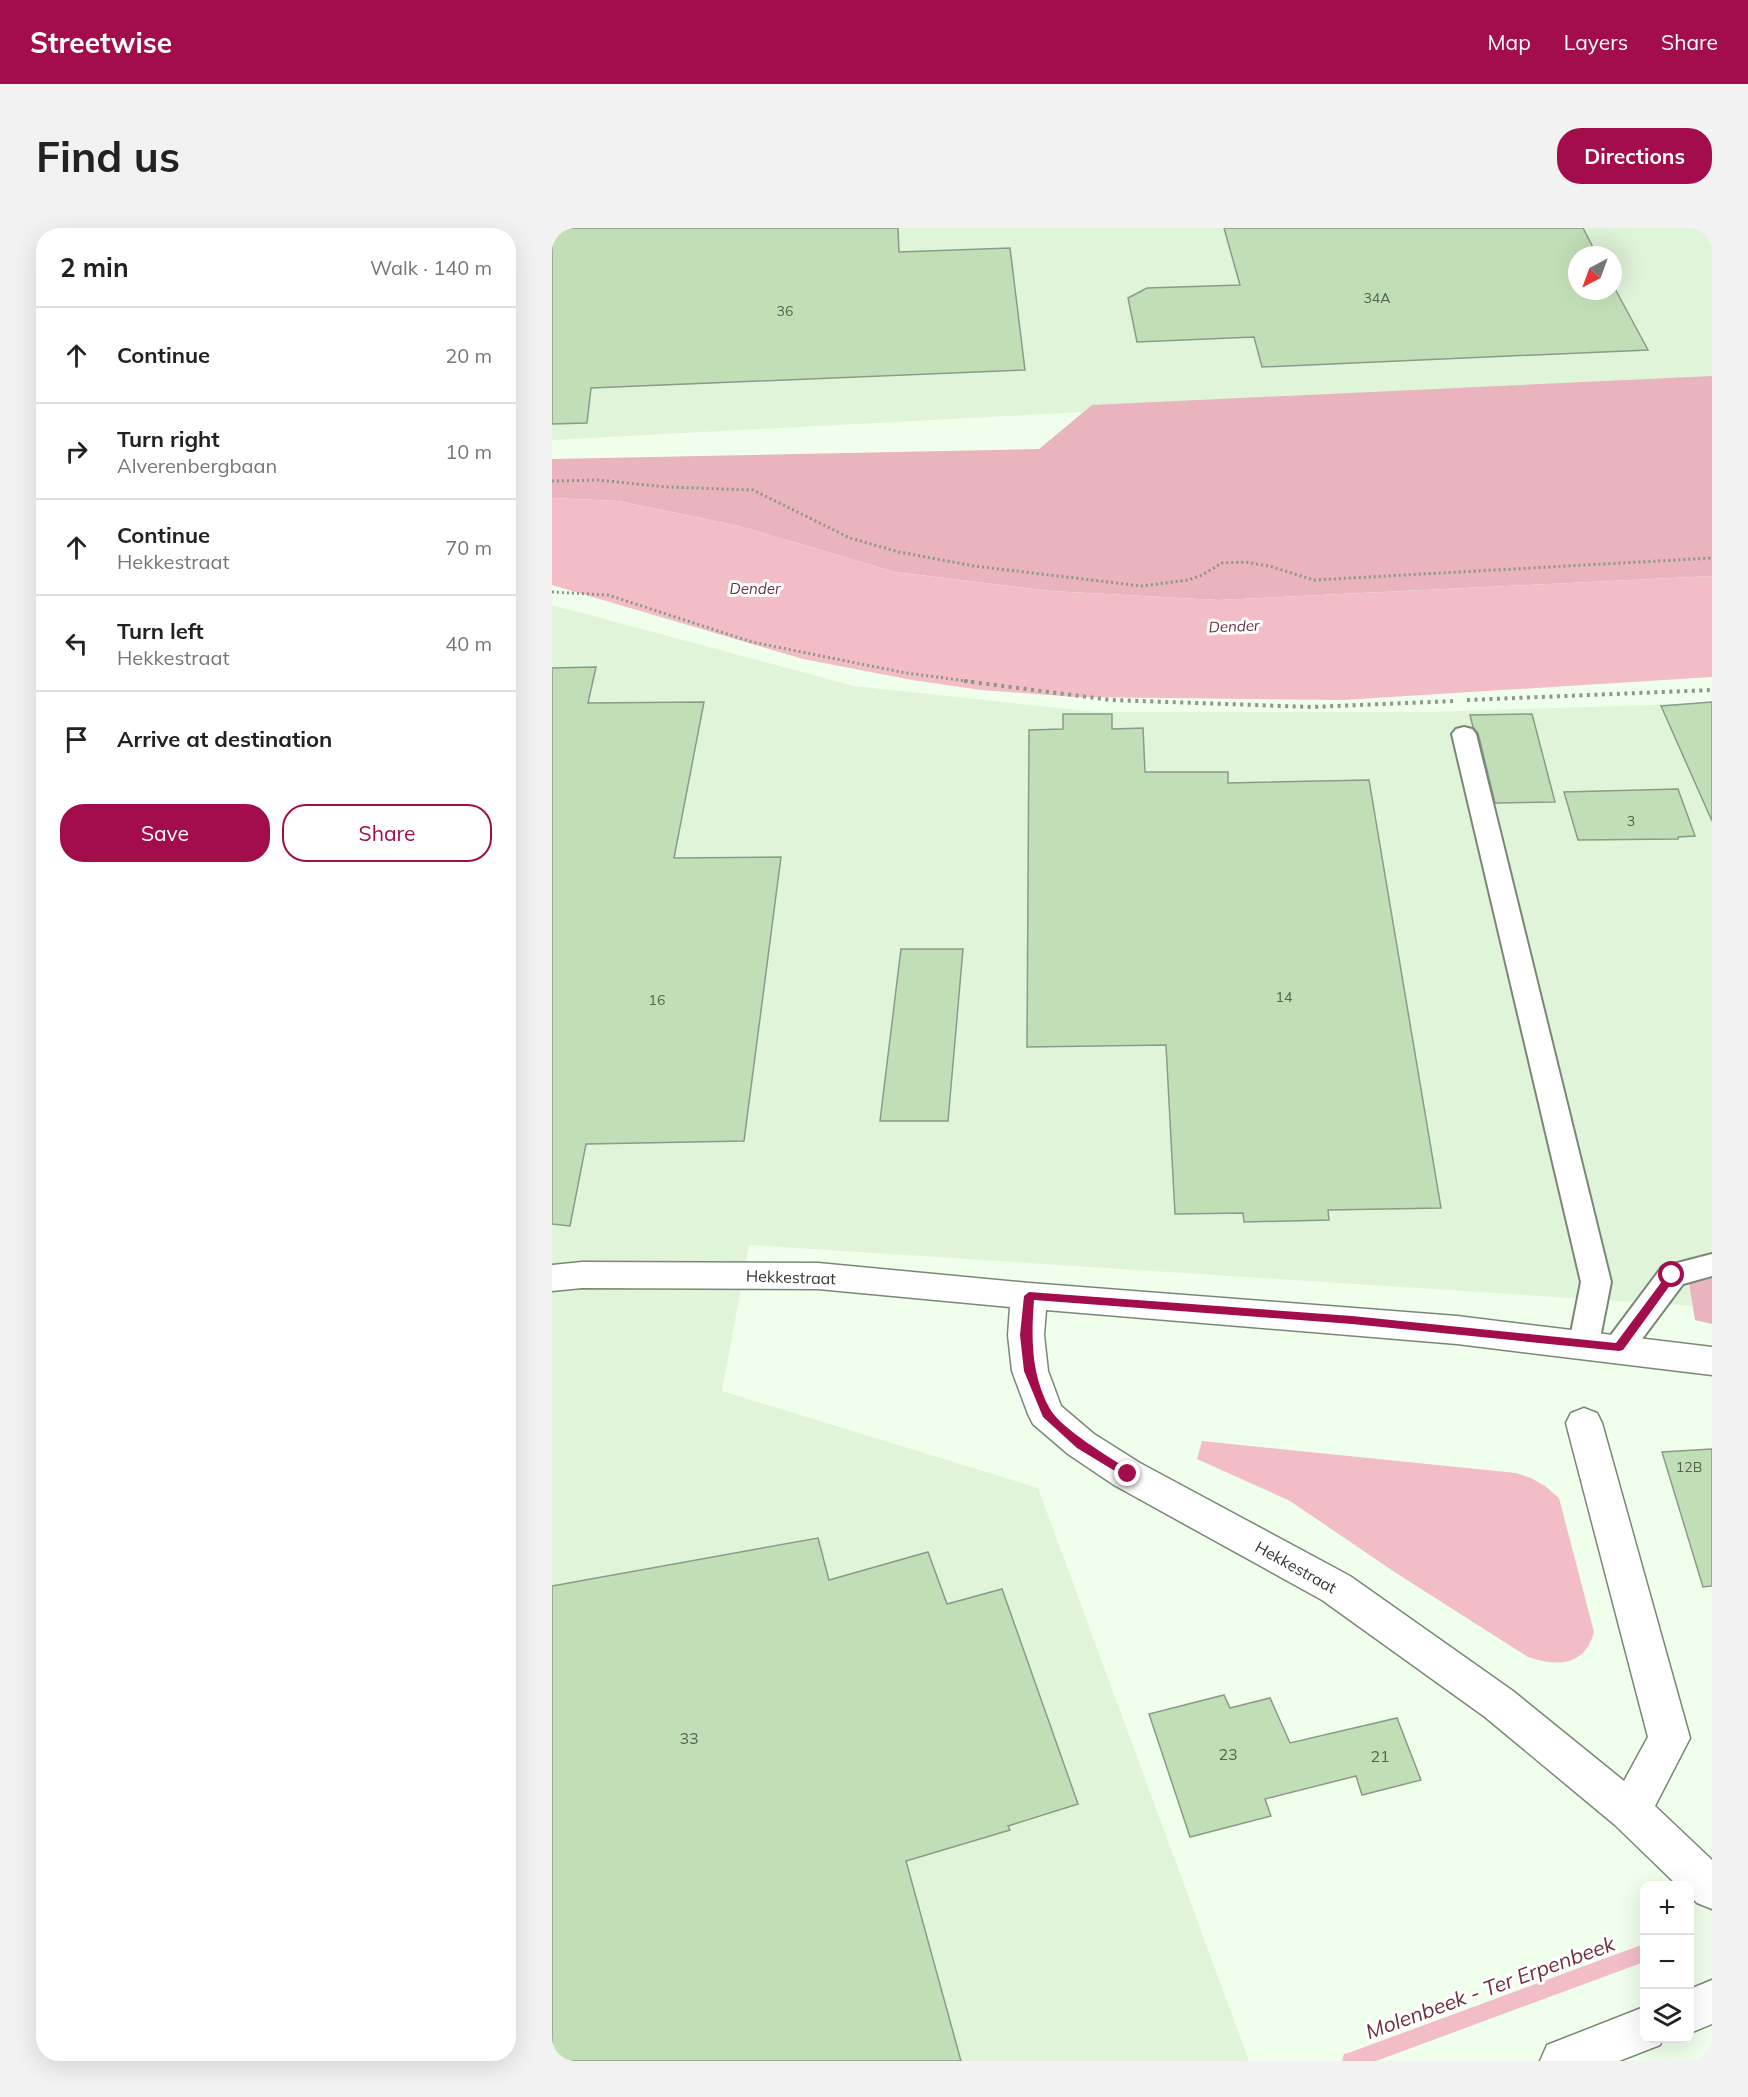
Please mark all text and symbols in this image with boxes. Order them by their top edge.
text: Streetwise [30,25,172,60]
text: Map [1488,29,1531,55]
text: Layers [1564,29,1628,55]
text: Share [1661,29,1718,55]
button: Directions [1557,128,1712,184]
text: Find us [36,130,180,183]
north arrow [1568,246,1622,300]
text: 2 min [60,251,129,284]
text: Walk · 140 m [370,255,492,280]
house number: 34A [1363,289,1391,307]
house number: 36 [777,302,793,320]
icon: ahead [60,339,93,372]
text: Continue [117,341,210,369]
text: 20 m [445,343,492,368]
text: Turn right [117,425,220,453]
icon: right [60,435,93,468]
text: 10 m [445,439,492,464]
text: Alverenbergbaan [117,453,277,478]
text: Continue [117,521,210,549]
icon: ahead [60,531,93,564]
text: 70 m [445,535,492,560]
text: Hekkestraat [117,549,229,574]
water label: Dender [730,579,781,598]
water label: Dender [1208,616,1260,636]
text: Turn left [117,617,204,645]
icon: left [60,627,93,660]
text: 40 m [445,631,492,656]
text: Hekkestraat [117,645,229,670]
icon: arrive [60,723,93,756]
text: Arrive at destination [117,725,332,753]
button: Save [60,804,270,862]
button: Share [282,804,492,862]
house number: 3 [1627,812,1635,830]
house number: 14 [1276,988,1293,1006]
house number: 16 [649,991,665,1009]
route start [1658,1261,1684,1287]
street label: Hekkestraat [746,1265,837,1289]
house number: 12B [1676,1458,1702,1476]
route end [1114,1460,1140,1486]
street label: Hekkestraat [1252,1536,1341,1598]
house number: 33 [679,1728,699,1748]
house number: 23 [1218,1744,1238,1764]
house number: 21 [1370,1746,1390,1766]
map controls [1640,1881,1694,2043]
button: + [1640,1881,1694,1935]
water label: Molenbeek - Ter Erpenbeek [1362,1929,1619,2044]
button: − [1640,1935,1694,1989]
button: layers [1640,1989,1694,2043]

